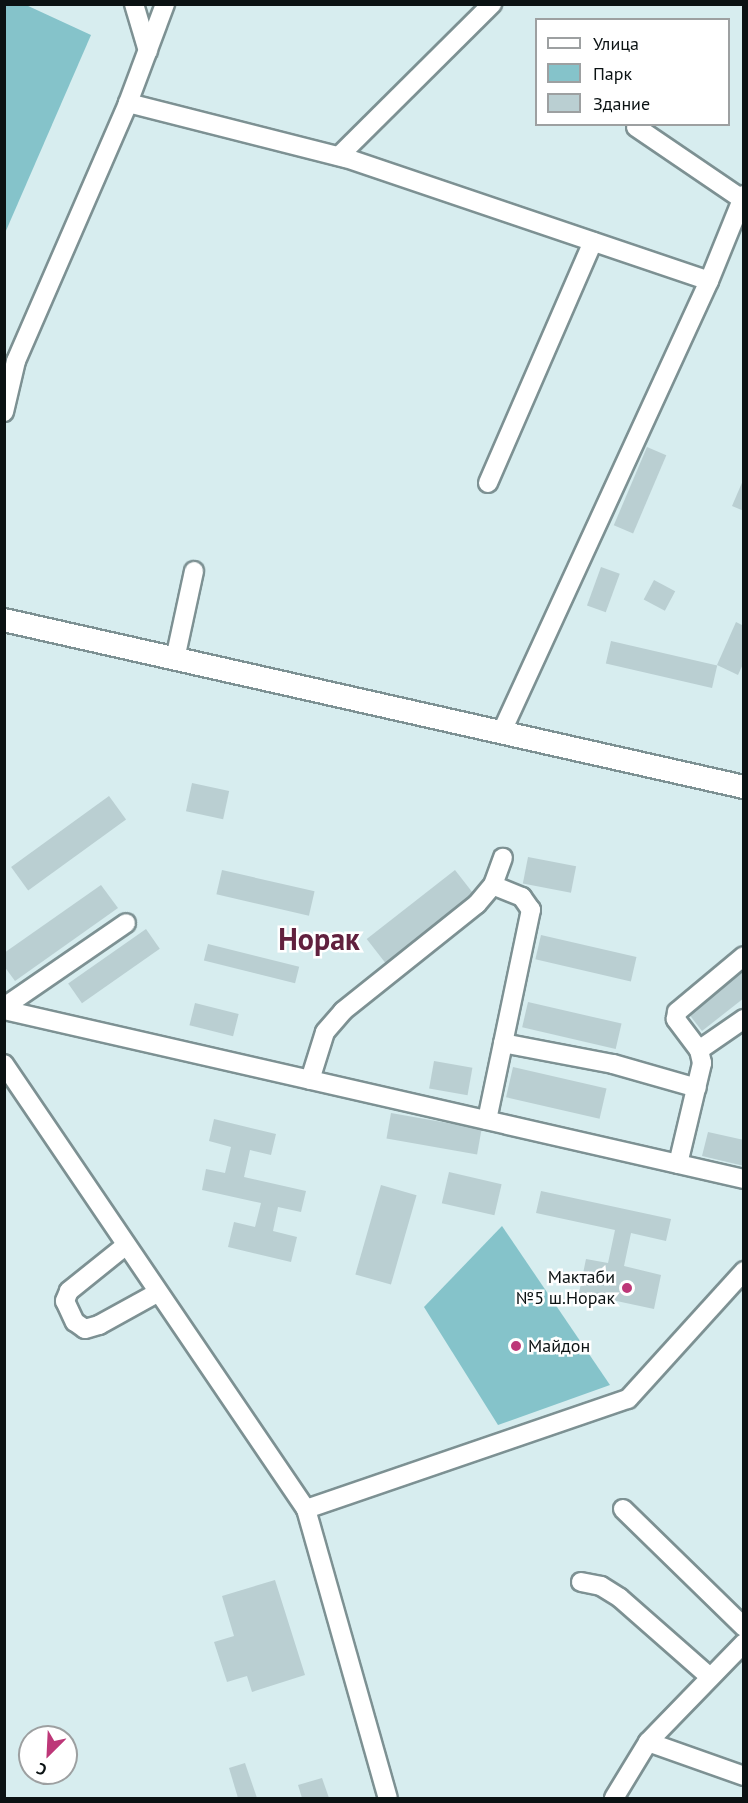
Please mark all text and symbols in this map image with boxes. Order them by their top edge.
legend [535,18,730,126]
text: Улица [593,32,639,55]
text: Парк [593,62,632,85]
text: Здание [593,92,650,115]
district label: Норак [278,921,360,957]
place label: Мактаби №5 ш.Норак [516,1267,615,1310]
marker: Мактаби №5 ш.Норак [620,1281,634,1295]
place label: Майдон [528,1335,590,1357]
marker: Майдон [509,1339,523,1353]
north arrow [18,1725,78,1785]
text: С [33,1759,50,1781]

